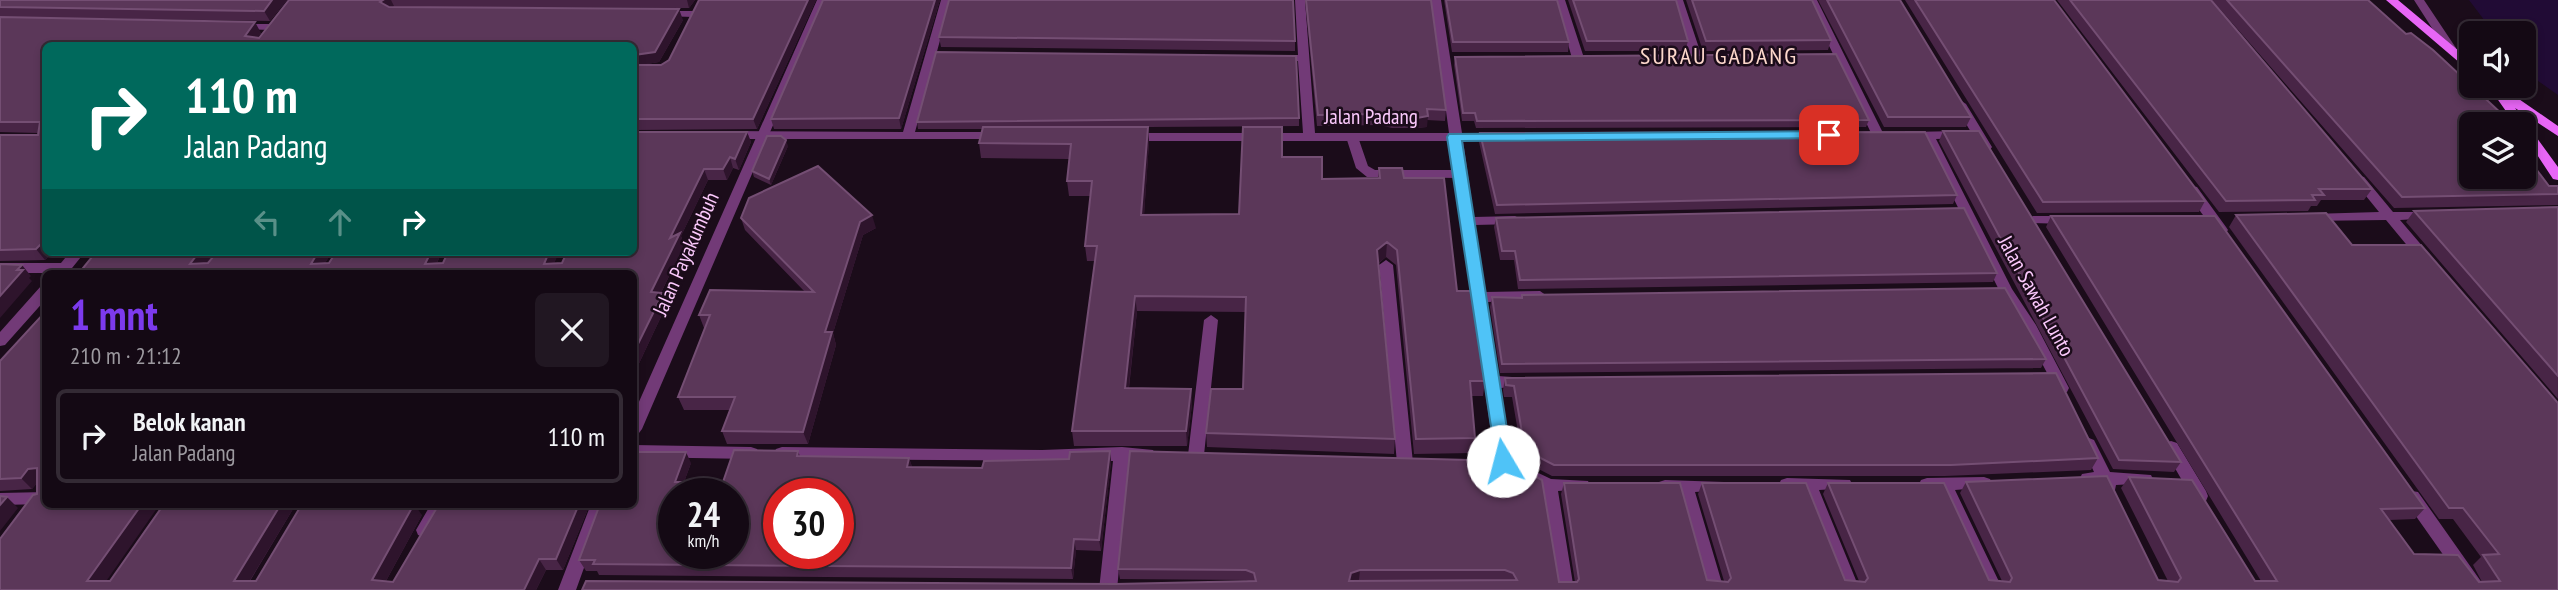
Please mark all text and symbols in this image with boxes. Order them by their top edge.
map controls [2459,21,2536,189]
button: sound [2459,21,2536,98]
district label: SURAU GADANG [1640,40,1798,71]
text: 110 m [185,63,298,127]
icon: right [70,70,161,161]
street label: Jalan Padang [1323,103,1418,130]
pin [1799,105,1859,165]
button: layers [2459,112,2536,189]
icon: arrive [1810,116,1848,154]
text: Jalan Padang [185,125,328,167]
street label: Jalan Payakumbuh [646,188,725,321]
icon: left [248,203,286,241]
icon: ahead [321,203,359,241]
icon: right [394,203,432,241]
street label: Jalan Sawah Lunto [1992,230,2081,361]
text: 1 mnt [70,287,158,342]
button: close [535,293,609,367]
text: 210 m · 21:12 [70,341,182,370]
text: Belok kanan [133,405,246,438]
icon: right [74,417,112,455]
text: 110 m [547,420,605,453]
position arrow [1466,424,1540,498]
text: Jalan Padang [133,438,235,467]
speed limit sign: 30 [763,478,854,569]
text: 24 [687,491,720,537]
text: km/h [688,529,719,552]

